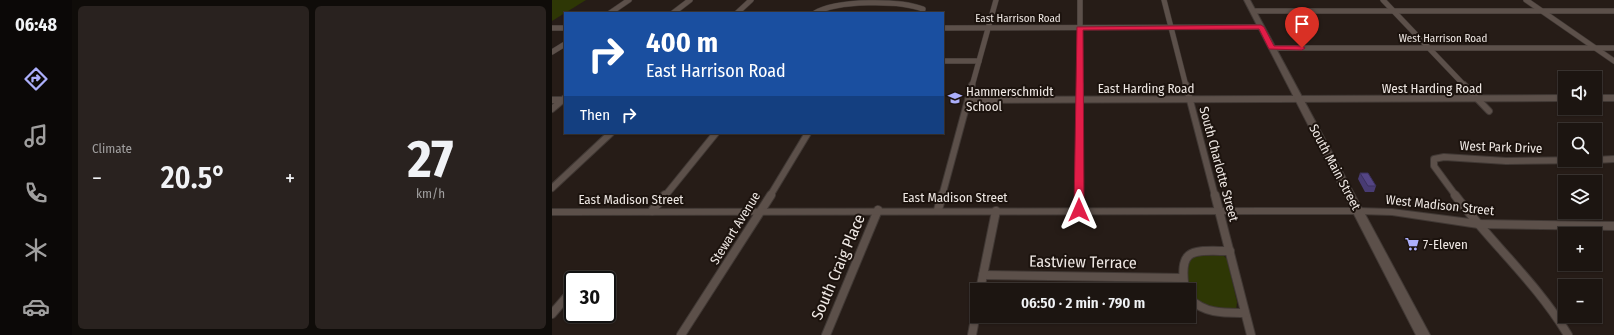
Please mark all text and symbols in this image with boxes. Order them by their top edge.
pin [1285,7.0,1319,48]
street label: East Harrison Road [975,12,1061,25]
icon: arrive [1291,13,1313,35]
text: 06:48 [15,14,57,36]
text: 400 m [646,26,718,59]
icon: right [580,28,632,80]
street label: West Harrison Road [1399,32,1487,45]
text: East Harrison Road [646,60,786,82]
icon: directions [22,65,50,93]
map controls [1558,71,1602,323]
button: sound [1558,71,1602,115]
street label: East Harding Road [1098,81,1194,96]
street label: West Harding Road [1382,81,1482,96]
place label: Hammerschmidt School [966,84,1054,114]
school or university icon: Hammerschmidt School [947,90,963,106]
icon: right [618,104,640,126]
street label: South Charlotte Street [1196,105,1242,224]
text: Then [580,106,610,124]
icon: music [22,122,50,150]
street label: South Main Street [1306,122,1364,213]
button: search [1558,123,1602,167]
text: 27 [408,128,453,191]
street label: West Park Drive [1459,138,1543,156]
text: Climate [92,141,132,156]
text: 20.5° [161,160,226,196]
text: − [92,165,102,192]
text: + [285,165,295,192]
button: layers [1558,175,1602,219]
icon: phone [22,179,50,207]
text: km/h [416,186,445,201]
street label: Stewart Avenue [707,189,763,267]
position arrow [1058,189,1100,231]
street label: East Madison Street [902,190,1008,205]
street label: East Madison Street [578,192,684,207]
street label: West Madison Street [1385,192,1496,218]
street label: South Craig Place [807,211,869,323]
button: + [1558,227,1602,271]
icon: climate [22,236,50,264]
supermarket icon: 7-Eleven [1404,236,1420,252]
place label: 7-Eleven [1423,237,1468,252]
street label: Eastview Terrace [1029,252,1137,272]
speed limit sign: 30 [564,271,616,323]
button: − [1558,279,1602,323]
icon: car [22,293,50,321]
text: 06:50 · 2 min · 790 m [1021,294,1145,312]

